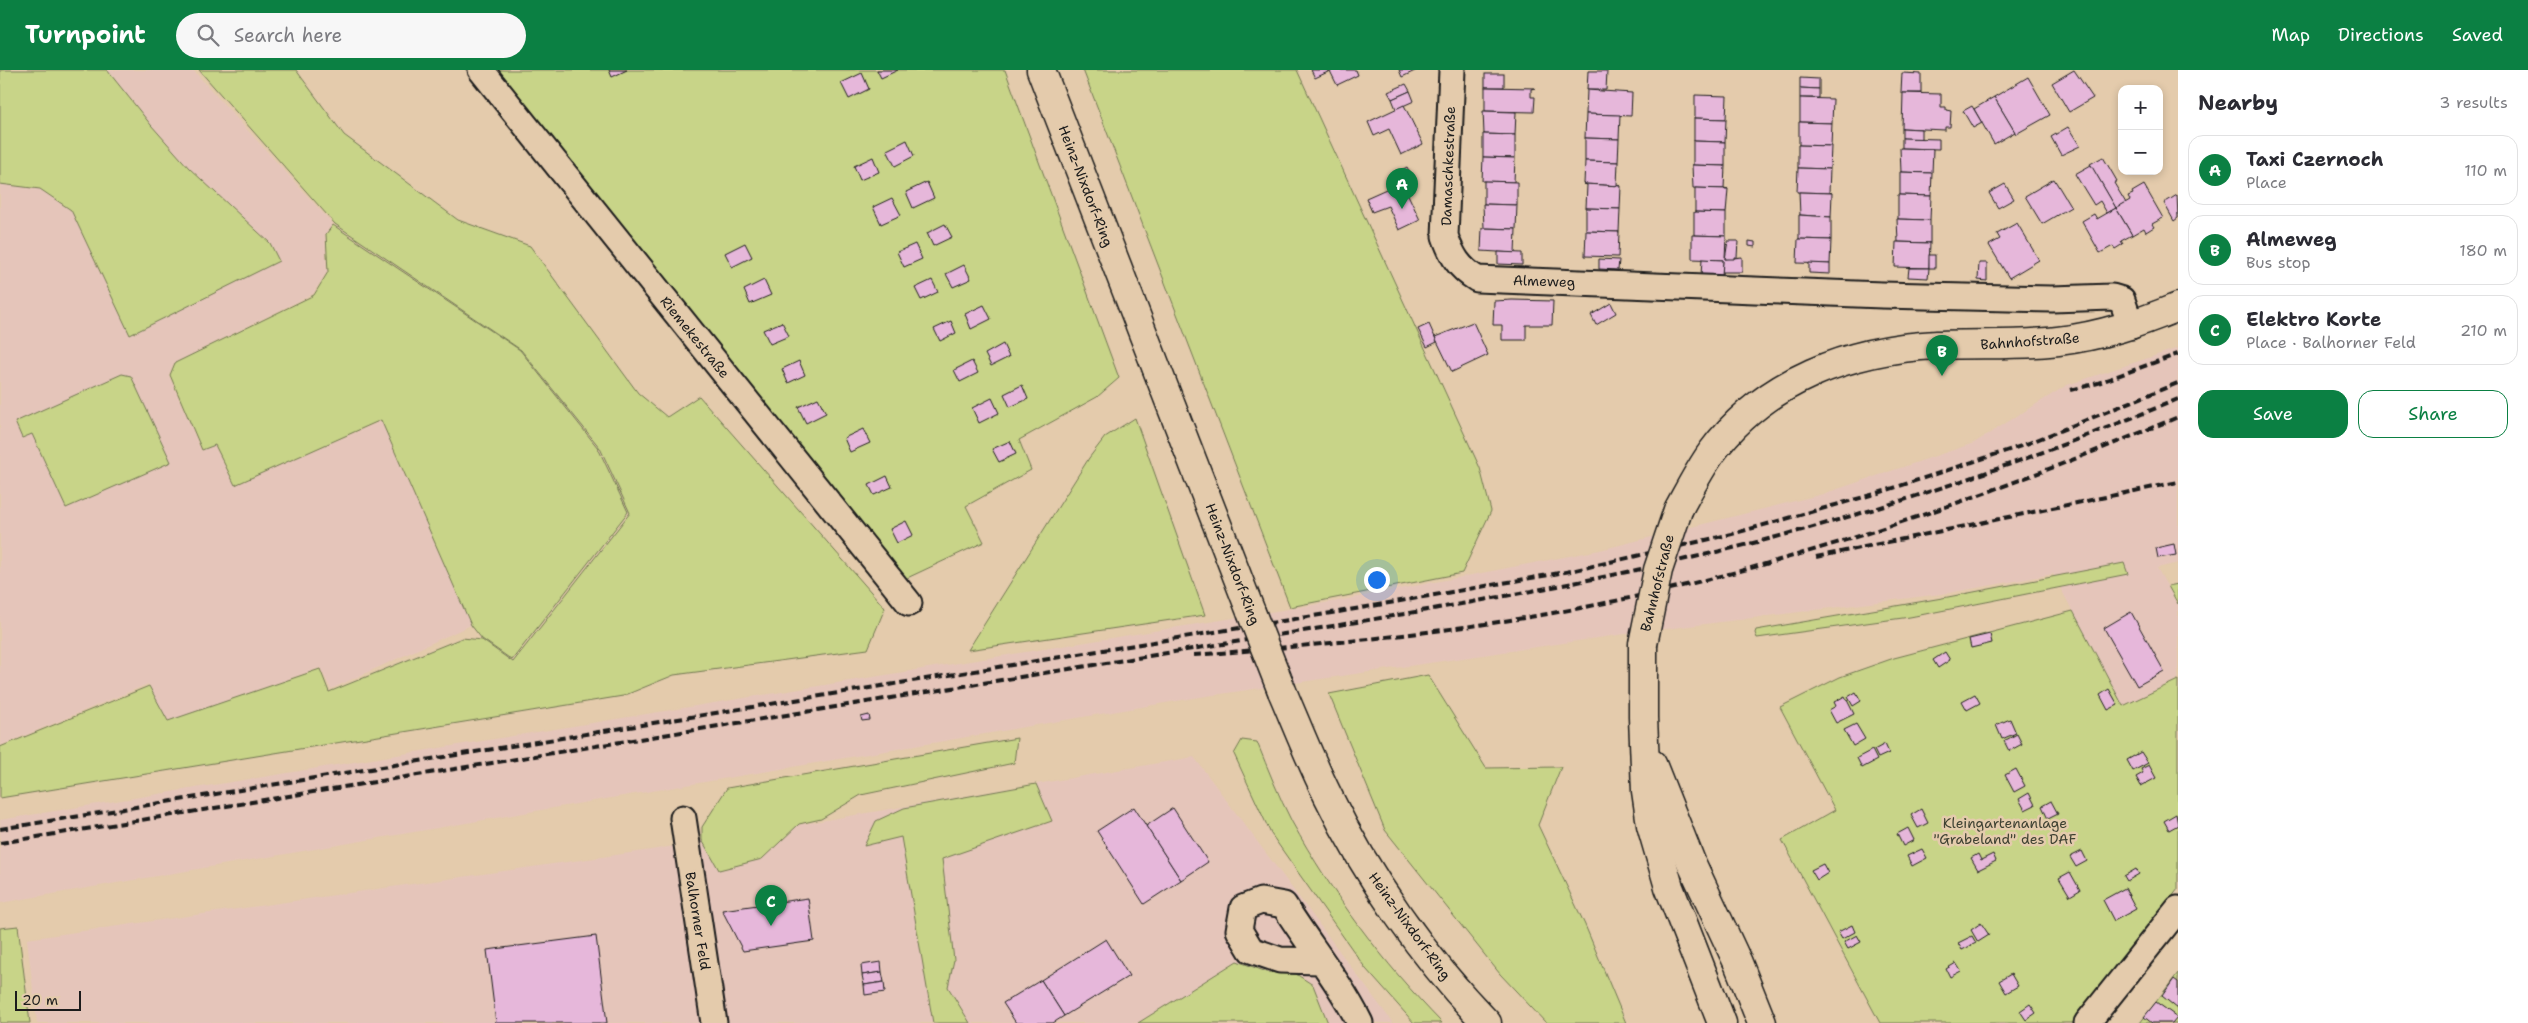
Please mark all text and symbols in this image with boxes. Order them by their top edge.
search box [176,13,526,58]
text: Turnpoint [25,19,146,51]
icon: search [194,21,222,49]
text: Search here [234,23,342,48]
text: Map [2272,23,2310,47]
text: Directions [2338,23,2424,47]
text: Saved [2452,23,2503,47]
map controls [2118,85,2163,175]
button: + [2118,85,2163,130]
text: Nearby [2198,89,2278,117]
text: 3 results [2439,92,2508,113]
street label: Damaschkestraße [1437,106,1459,226]
street label: Heinz-Nixdorf-Ring [1054,123,1118,249]
button: − [2118,130,2163,175]
text: Taxi Czernoch [2246,147,2383,172]
text: A [2209,160,2221,181]
text: 110 m [2464,160,2507,181]
pin: A [1386,168,1418,209]
text: Place [2246,172,2287,193]
text: Almeweg [2246,227,2337,252]
text: B [2210,240,2220,261]
text: 180 m [2459,240,2507,261]
text: Bus stop [2246,252,2311,273]
street label: Almeweg [1512,271,1576,291]
street label: Riemekestraße [656,292,734,382]
text: Elektro Korte [2246,307,2381,332]
text: C [2210,320,2220,341]
text: 210 m [2460,320,2507,341]
street label: Bahnhofstraße [1980,329,2080,353]
text: Place · Balhorner Feld [2246,332,2416,353]
pin: B [1926,335,1958,376]
button: Save [2198,390,2348,438]
button: Share [2358,390,2508,438]
street label: Heinz-Nixdorf-Ring [1201,501,1265,627]
street label: Bahnhofstraße [1636,532,1678,633]
your location [1364,567,1390,593]
park label: Kleingartenanlage "Grabeland" des DAF [1934,814,2076,848]
street label: Heinz-Nixdorf-Ring [1365,869,1455,983]
street label: Balhorner Feld [681,871,715,972]
pin: C [755,885,787,926]
scale bar [15,988,81,1011]
text: 20 m [22,991,58,1009]

